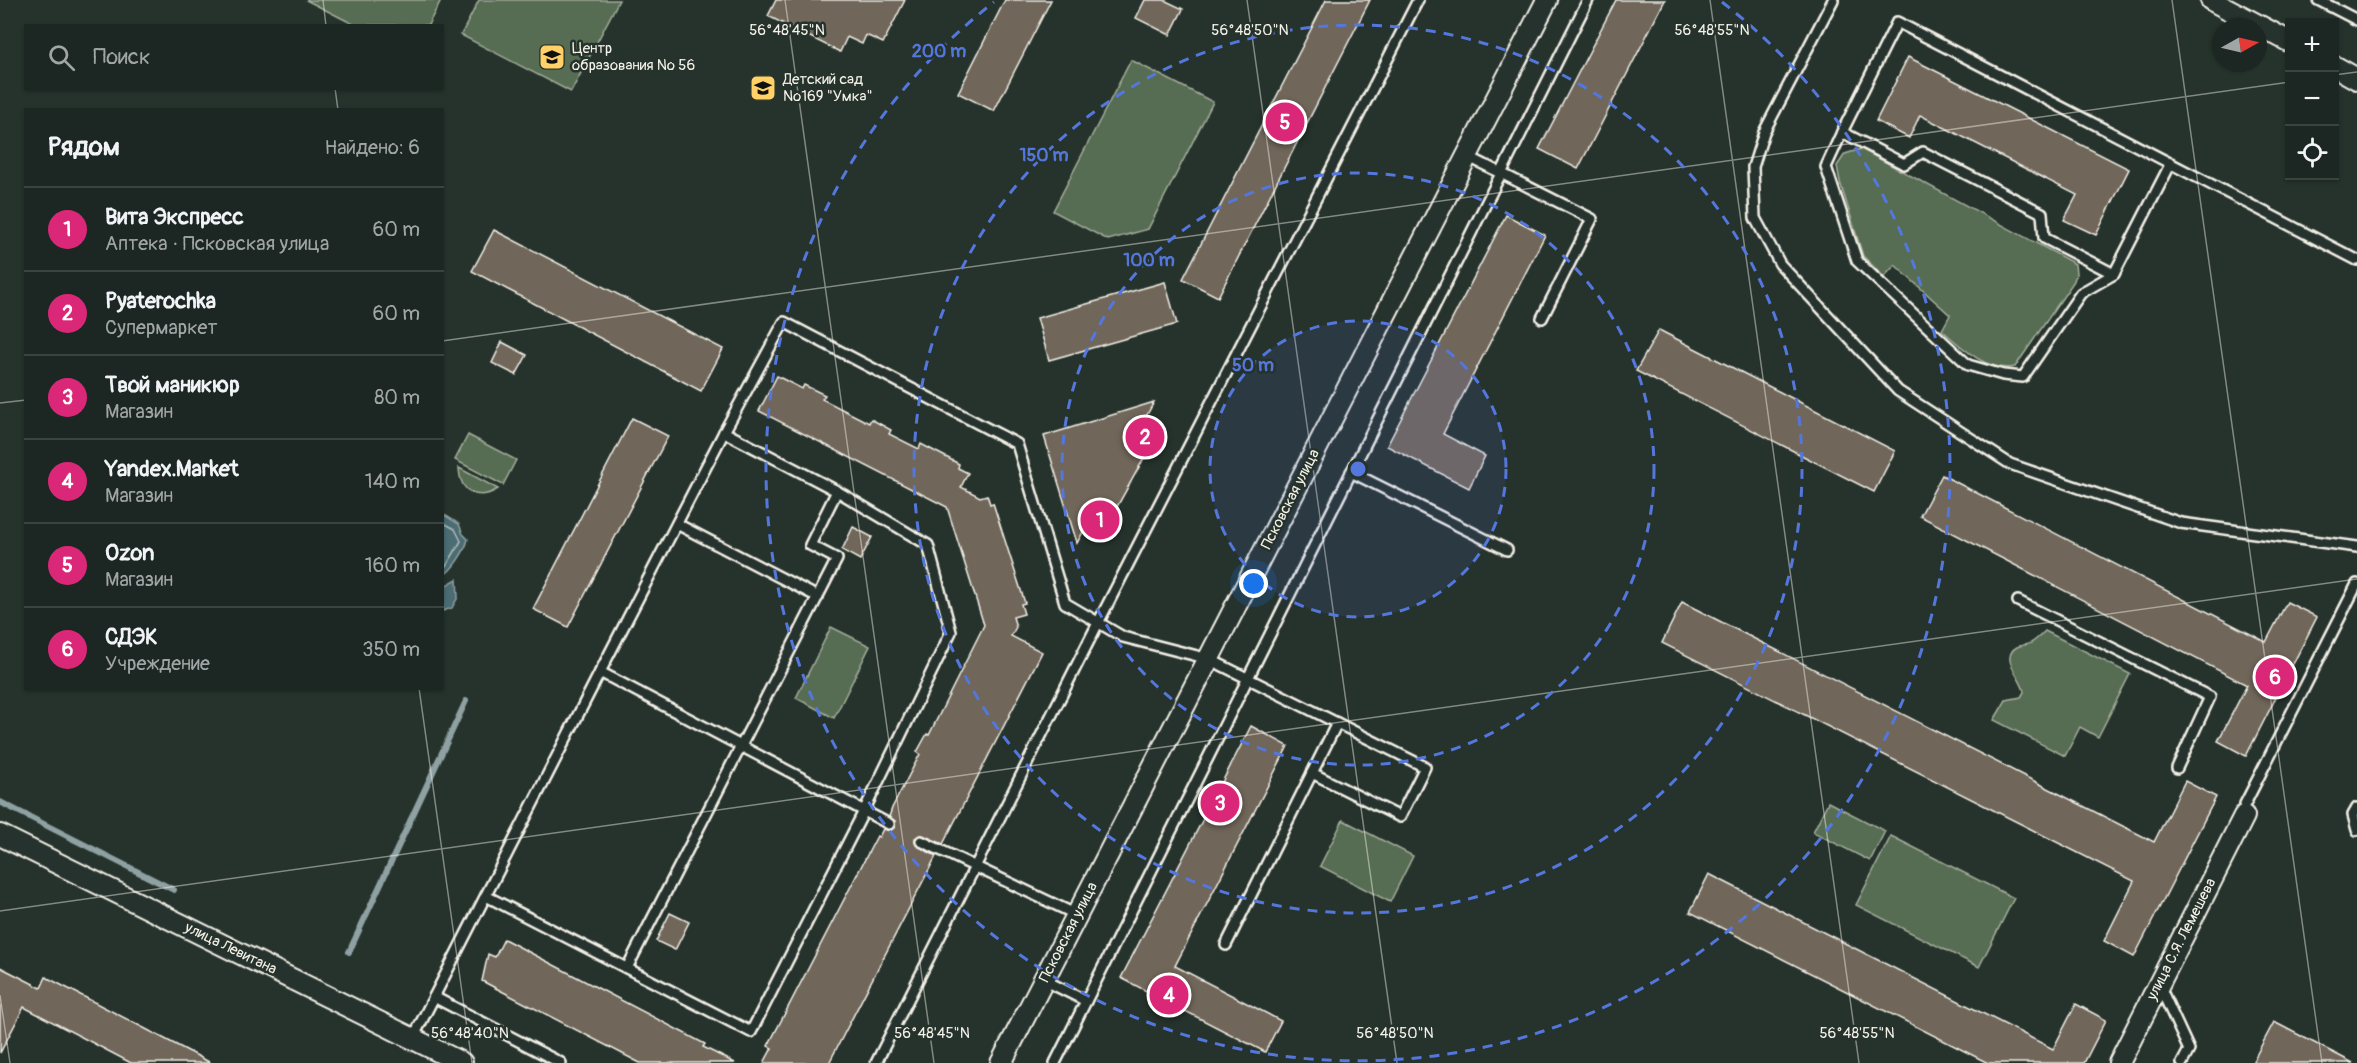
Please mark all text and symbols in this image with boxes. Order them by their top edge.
north arrow [2213,18,2267,72]
map controls [2285,18,2339,180]
button: + [2285,18,2339,72]
text: 56°48'45"N [749,21,825,40]
text: 56°48'50"N [1211,21,1289,40]
text: 56°48'55"N [1674,21,1750,40]
search box [24,24,444,90]
place label: Центр образования № 56 [572,39,695,75]
text: 200 m [912,40,966,63]
icon: search [45,41,78,74]
school or university icon: Центр образования № 56 [537,42,567,72]
text: Поиск [93,43,150,71]
place label: Детский сад №169 "Умка" [782,70,873,106]
button: − [2285,72,2339,126]
school or university icon: Детский сад №169 "Умка" [748,73,778,103]
pin: 5 [1266,100,1304,144]
button: locate [2285,126,2339,180]
text: Рядом [48,131,120,163]
text: Найдено: 6 [325,135,420,160]
text: 150 m [1020,144,1069,167]
text: Вита Экспресс [105,203,244,231]
text: 1 [64,217,71,242]
text: 60 m [373,217,420,242]
text: Аптека · Псковская улица [105,231,329,256]
text: 100 m [1123,249,1175,272]
text: Pyaterochka [105,287,216,315]
text: 2 [62,301,73,326]
text: 60 m [373,301,420,326]
text: Супермаркет [105,315,217,340]
text: 50 m [1232,354,1274,377]
text: Твой маникюр [105,371,240,399]
text: 3 [62,385,73,410]
text: 80 m [374,385,420,410]
text: Магазин [105,399,173,424]
pin: 2 [1126,414,1164,460]
street label: Псковская улица [1257,446,1324,552]
text: Yandex.Market [105,455,239,483]
centre of rings [1348,459,1368,479]
text: 4 [62,469,73,494]
text: 140 m [365,469,420,494]
text: Магазин [105,483,173,508]
pin: 1 [1080,498,1120,542]
text: Ozon [105,539,154,567]
text: 5 [62,553,73,578]
text: 160 m [365,553,420,578]
text: Магазин [105,567,173,592]
your location [1239,569,1268,598]
text: СДЭК [105,623,158,651]
text: 6 [62,637,73,662]
text: 350 m [362,637,420,662]
text: Учреждение [105,651,210,676]
pin: 6 [2256,654,2294,700]
pin: 3 [1200,780,1240,826]
street label: улица С.Я. Лемешева [2142,875,2220,1004]
street label: Псковская улица [1035,879,1102,985]
street label: улица Левитана [181,918,280,979]
pin: 4 [1150,972,1188,1018]
text: 56°48'40"N [431,1024,509,1043]
text: 56°48'45"N [894,1024,970,1043]
text: 56°48'50"N [1356,1024,1434,1043]
text: 56°48'55"N [1819,1024,1895,1043]

